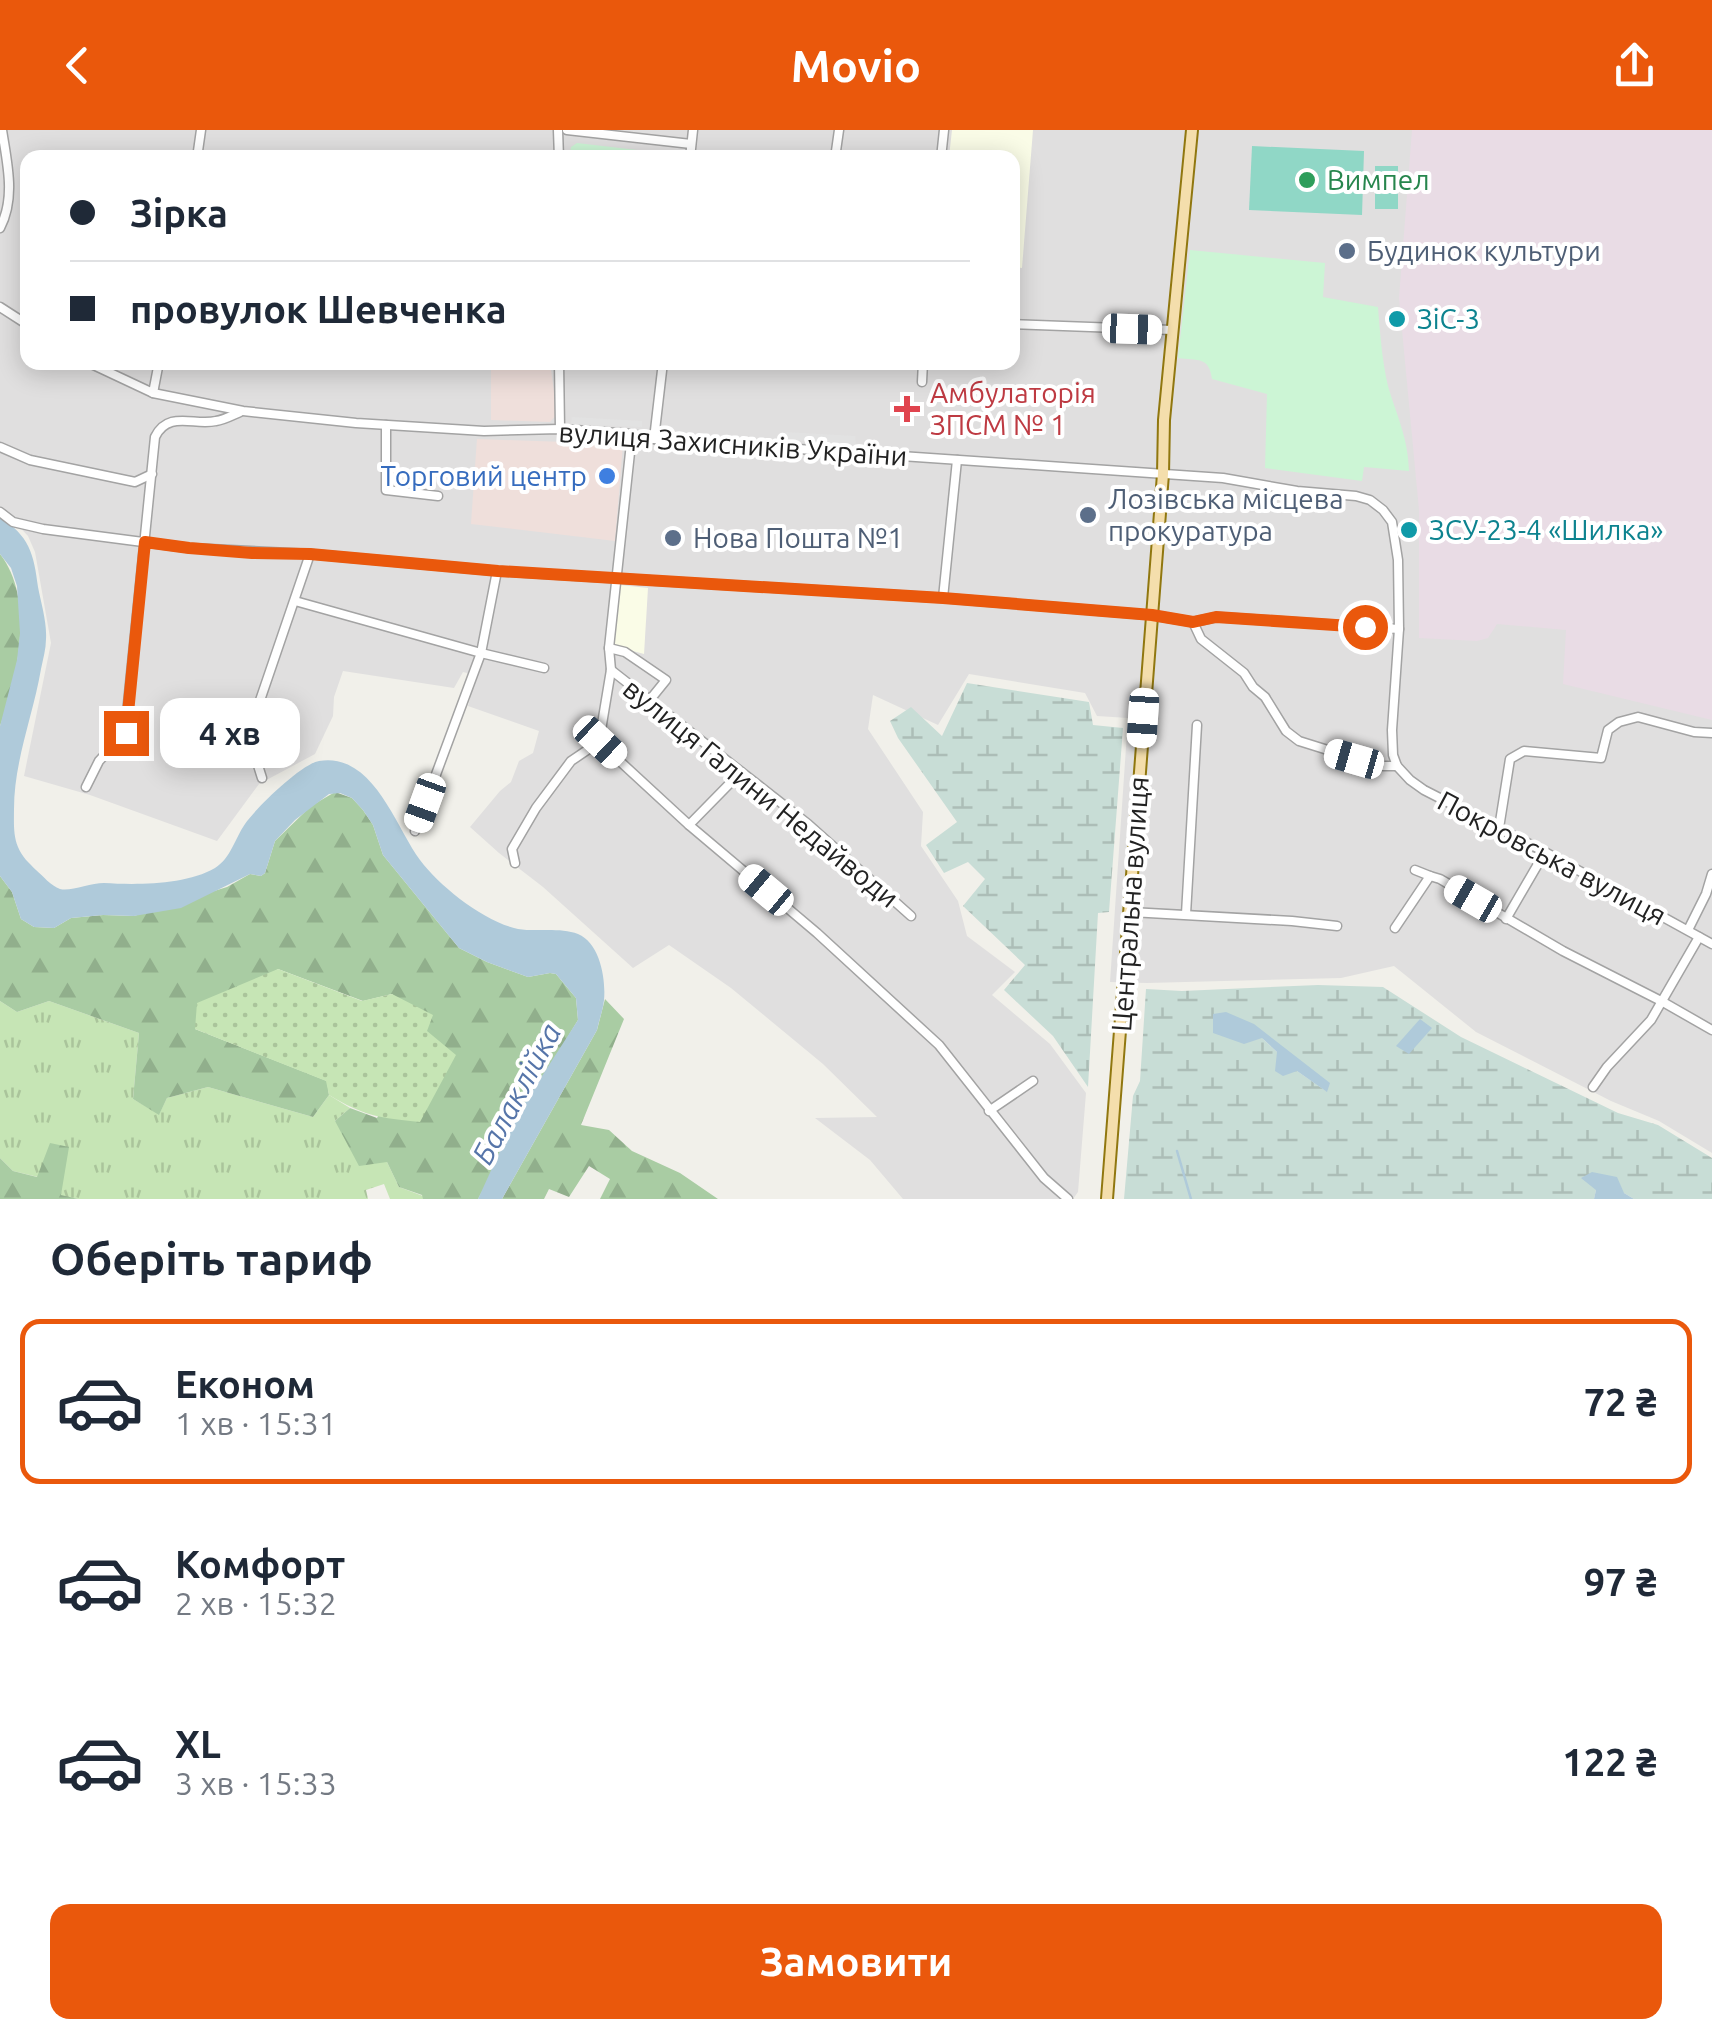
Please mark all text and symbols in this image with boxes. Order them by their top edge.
icon: back [50,38,105,93]
icon: share [1607,38,1662,93]
text: Movio [791,40,921,91]
place label: Вимпел [1327,164,1430,195]
marker: Вимпел [1296,169,1318,191]
text: Зірка [130,192,228,234]
place label: Будинок культури [1367,235,1601,266]
marker: Будинок культури [1336,240,1358,262]
text: провулок Шевченка [130,288,507,330]
place label: ЗіС-3 [1417,303,1480,334]
marker: ЗіС-3 [1386,308,1408,330]
car [1101,313,1163,345]
place label: Амбулаторія ЗПСМ № 1 [930,377,1096,440]
marker: Амбулаторія ЗПСМ № 1 [894,396,920,422]
street label: вулиця Захисників України [558,416,908,471]
place label: Торговий центр [380,460,587,491]
marker: Торговий центр [596,465,618,487]
place label: Лозівська місцева прокуратура [1108,483,1344,546]
marker: Лозівська місцева прокуратура [1077,504,1099,526]
place label: ЗСУ-23-4 «Шилка» [1429,514,1663,545]
marker: ЗСУ-23-4 «Шилка» [1398,519,1420,541]
place label: Нова Пошта №1 [693,522,903,553]
marker: Нова Пошта №1 [662,527,684,549]
route start [1343,605,1388,650]
street label: вулиця Галини Недайводи [618,672,905,913]
car [1126,687,1160,749]
callout: 4 хв [161,698,301,768]
route end [104,711,149,756]
car [568,711,632,773]
text: 4 хв [199,715,261,751]
car [1321,736,1387,782]
car [401,770,449,836]
street label: Центральна вулиця [1105,775,1154,1033]
street label: Покровська вулиця [1433,784,1672,931]
car [733,859,799,921]
car [1440,871,1506,927]
water label: Балаклійка [465,1017,567,1170]
text: Оберіть тариф [50,1233,373,1284]
icon: car [55,1357,145,1447]
text: Економ [175,1363,315,1405]
text: 72 ₴ [1584,1381,1657,1423]
text: 1 хв · 15:31 [175,1405,337,1441]
icon: car [55,1537,145,1627]
text: Комфорт [175,1543,345,1585]
text: 97 ₴ [1584,1561,1657,1603]
text: 2 хв · 15:32 [175,1585,337,1621]
icon: car [55,1717,145,1807]
text: XL [175,1723,221,1765]
text: 122 ₴ [1562,1741,1657,1783]
text: 3 хв · 15:33 [175,1765,337,1801]
button: Замовити [50,1904,1662,2019]

